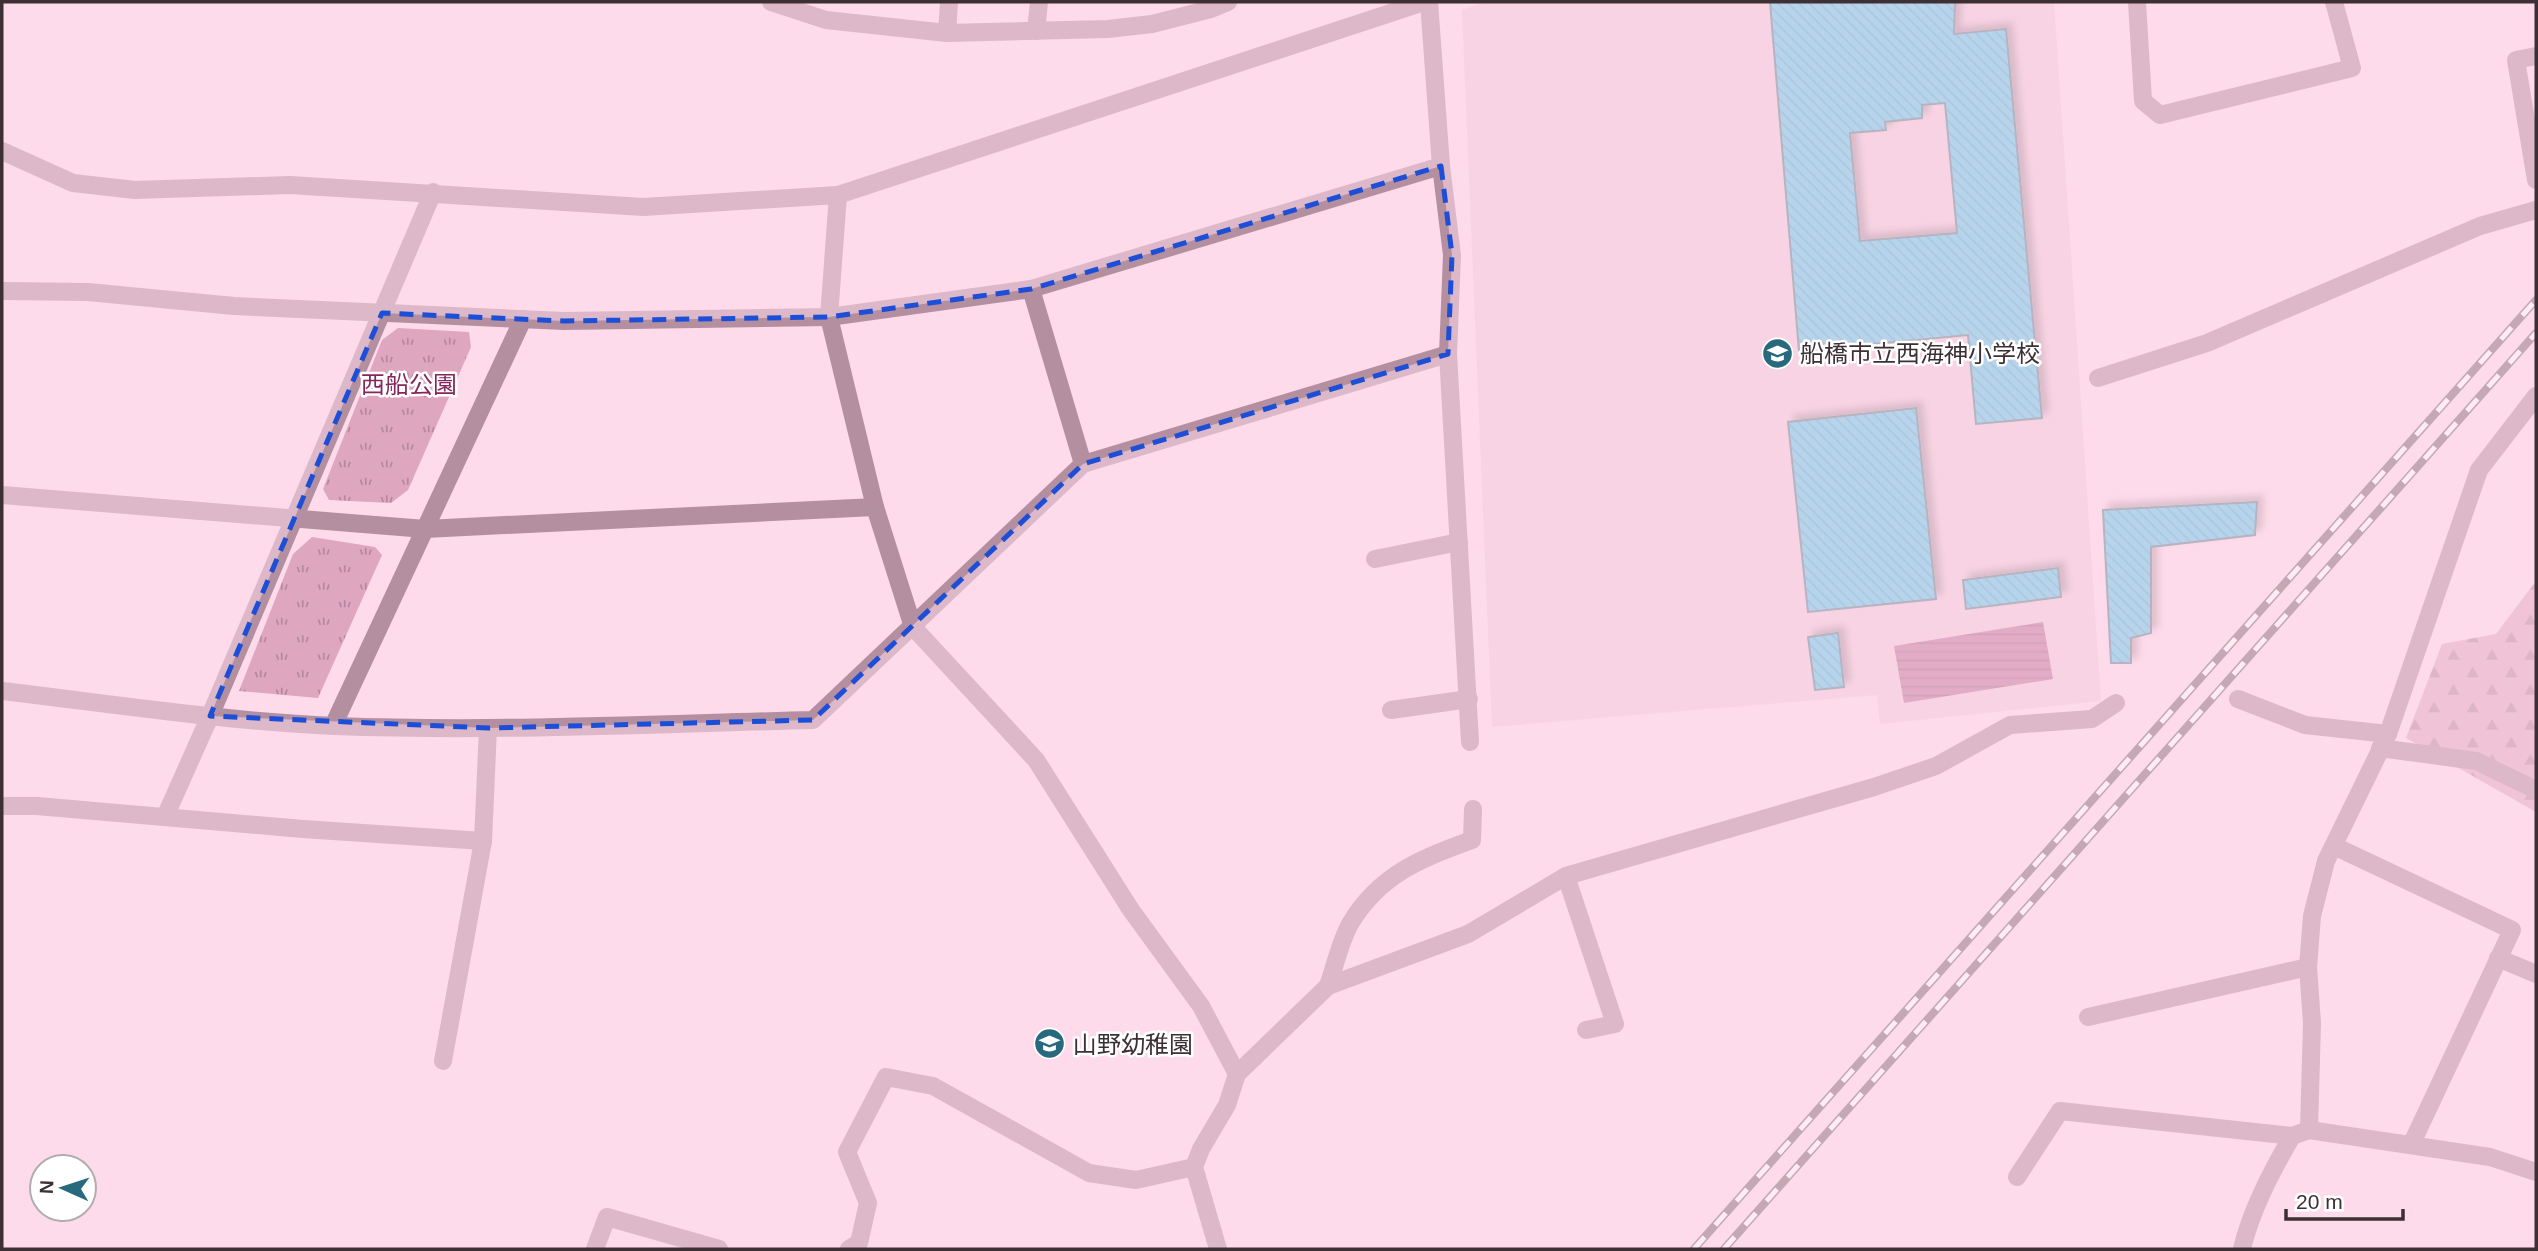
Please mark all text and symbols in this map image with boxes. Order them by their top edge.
school or university icon: 船橋市立西海神小学校 [1760,336,1794,370]
place label: 船橋市立西海神小学校 [1800,340,2040,367]
park label: 西船公園 [361,371,457,398]
school or university icon: 山野幼稚園 [1033,1027,1067,1061]
place label: 山野幼稚園 [1073,1031,1193,1058]
north arrow [28,1153,98,1223]
scale bar [2286,1178,2403,1222]
text: N [36,1180,57,1195]
text: 20 m [2296,1190,2343,1213]

